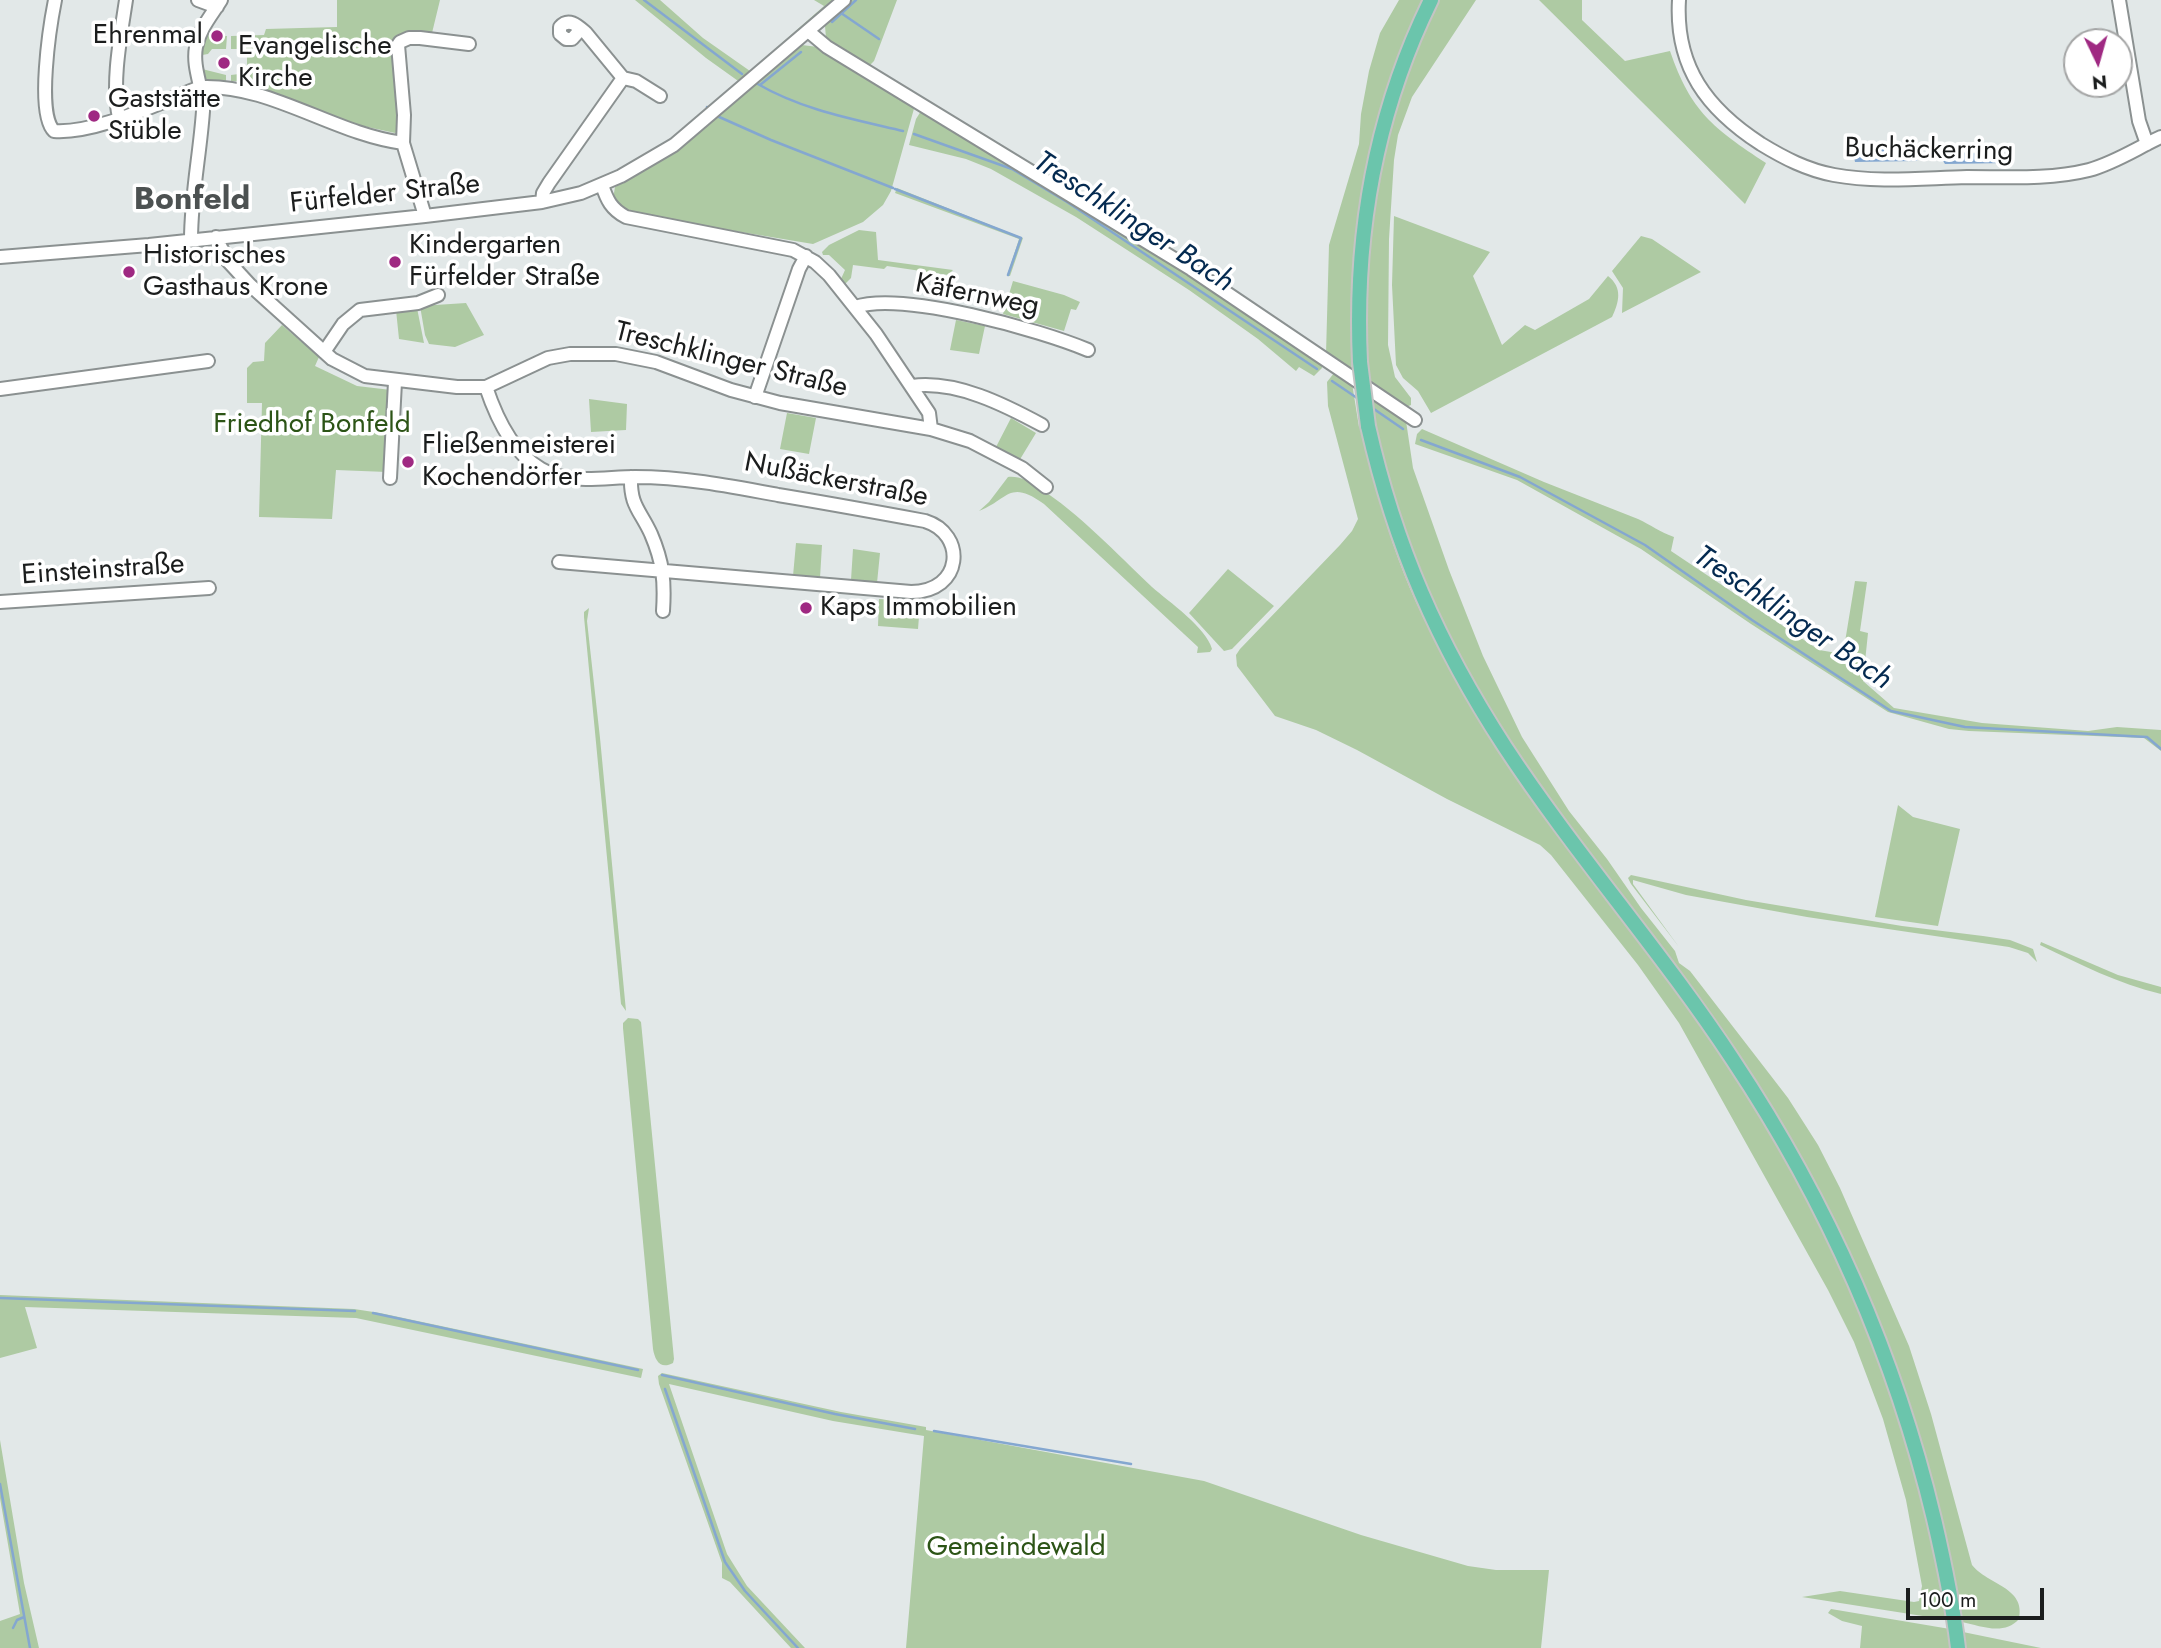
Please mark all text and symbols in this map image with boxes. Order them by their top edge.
place label: Ehrenmal [93,19,203,53]
marker: Ehrenmal [209,28,225,44]
north arrow [2063,28,2133,98]
place label: Evangelische Kirche [238,30,392,96]
marker: Evangelische Kirche [216,55,232,71]
text: N [2091,68,2108,97]
place label: Gaststätte Stüble [108,83,221,149]
marker: Gaststätte Stüble [86,108,102,124]
street label: Buchäckerring [1844,133,2014,169]
water label: Treschklinger Bach [1026,145,1240,301]
street label: Fürfelder Straße [288,168,482,222]
district label: Bonfeld [134,182,250,220]
place label: Kindergarten Fürfelder Straße [409,229,600,295]
place label: Historisches Gasthaus Krone [143,239,328,305]
marker: Kindergarten Fürfelder Straße [387,254,403,270]
marker: Historisches Gasthaus Krone [121,264,137,280]
street label: Käfernweg [912,268,1042,324]
street label: Treschklinger Straße [611,316,851,406]
park label: Friedhof Bonfeld [213,408,411,442]
place label: Fließenmeisterei Kochendörfer [422,429,616,495]
street label: Nußäckerstraße [741,447,931,515]
marker: Fließenmeisterei Kochendörfer [400,454,416,470]
water label: Treschklinger Bach [1686,539,1898,699]
street label: Einsteinstraße [20,549,186,593]
place label: Kaps Immobilien [820,591,1017,625]
marker: Kaps Immobilien [798,600,814,616]
park label: Gemeindewald [926,1531,1106,1565]
scale bar [1909,1574,2047,1618]
text: 100 m [1919,1585,1976,1615]

